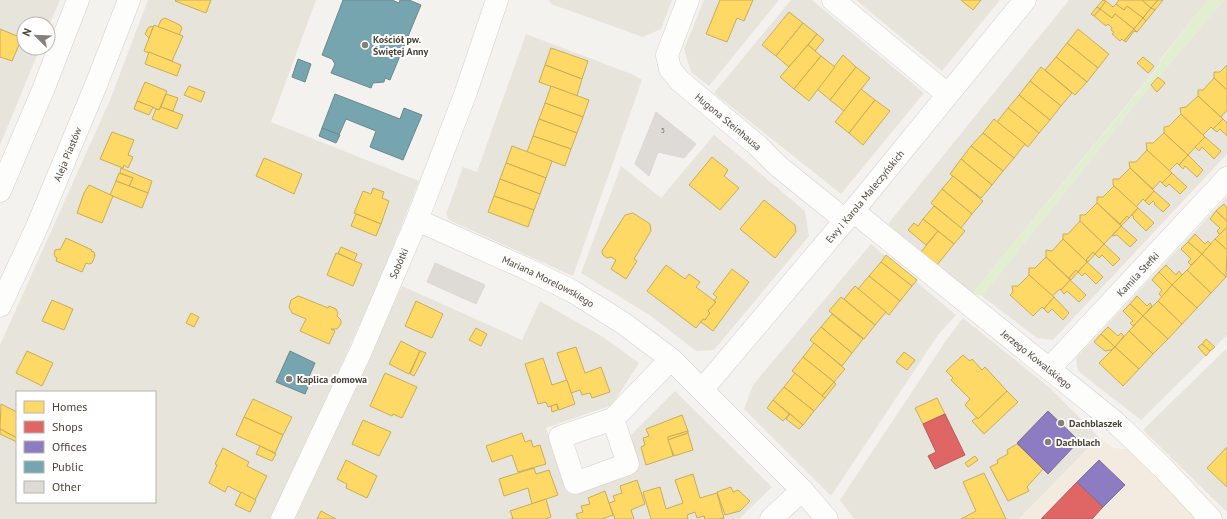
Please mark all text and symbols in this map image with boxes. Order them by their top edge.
north arrow [16,16,56,56]
text: N [19,26,35,38]
place label: Kościół pw. Świętej Anny [373,33,429,58]
marker: Kościół pw. Świętej Anny [360,40,370,50]
street label: Hugona Steinhausa [692,90,764,153]
street label: Aleja Piastów [51,125,85,183]
house number: 5 [661,125,665,135]
street label: Ewy i Karola Maleczyńskich [823,147,907,246]
street label: Sobótki [387,246,411,281]
street label: Kamila Stefki [1114,249,1162,299]
street label: Mariana Morelowskiego [500,253,597,310]
street label: Jerzego Kowalskiego [997,326,1075,392]
place label: Kaplica domowa [297,373,367,386]
marker: Kaplica domowa [284,374,294,384]
legend [16,391,156,503]
text: Homes [52,399,87,414]
place label: Dachblaszek [1069,417,1122,430]
marker: Dachblaszek [1056,418,1066,428]
text: Shops [52,419,83,434]
place label: Dachblach [1056,436,1100,449]
marker: Dachblach [1043,437,1053,447]
text: Offices [52,439,87,454]
text: Public [52,459,84,474]
text: Other [52,479,81,494]

